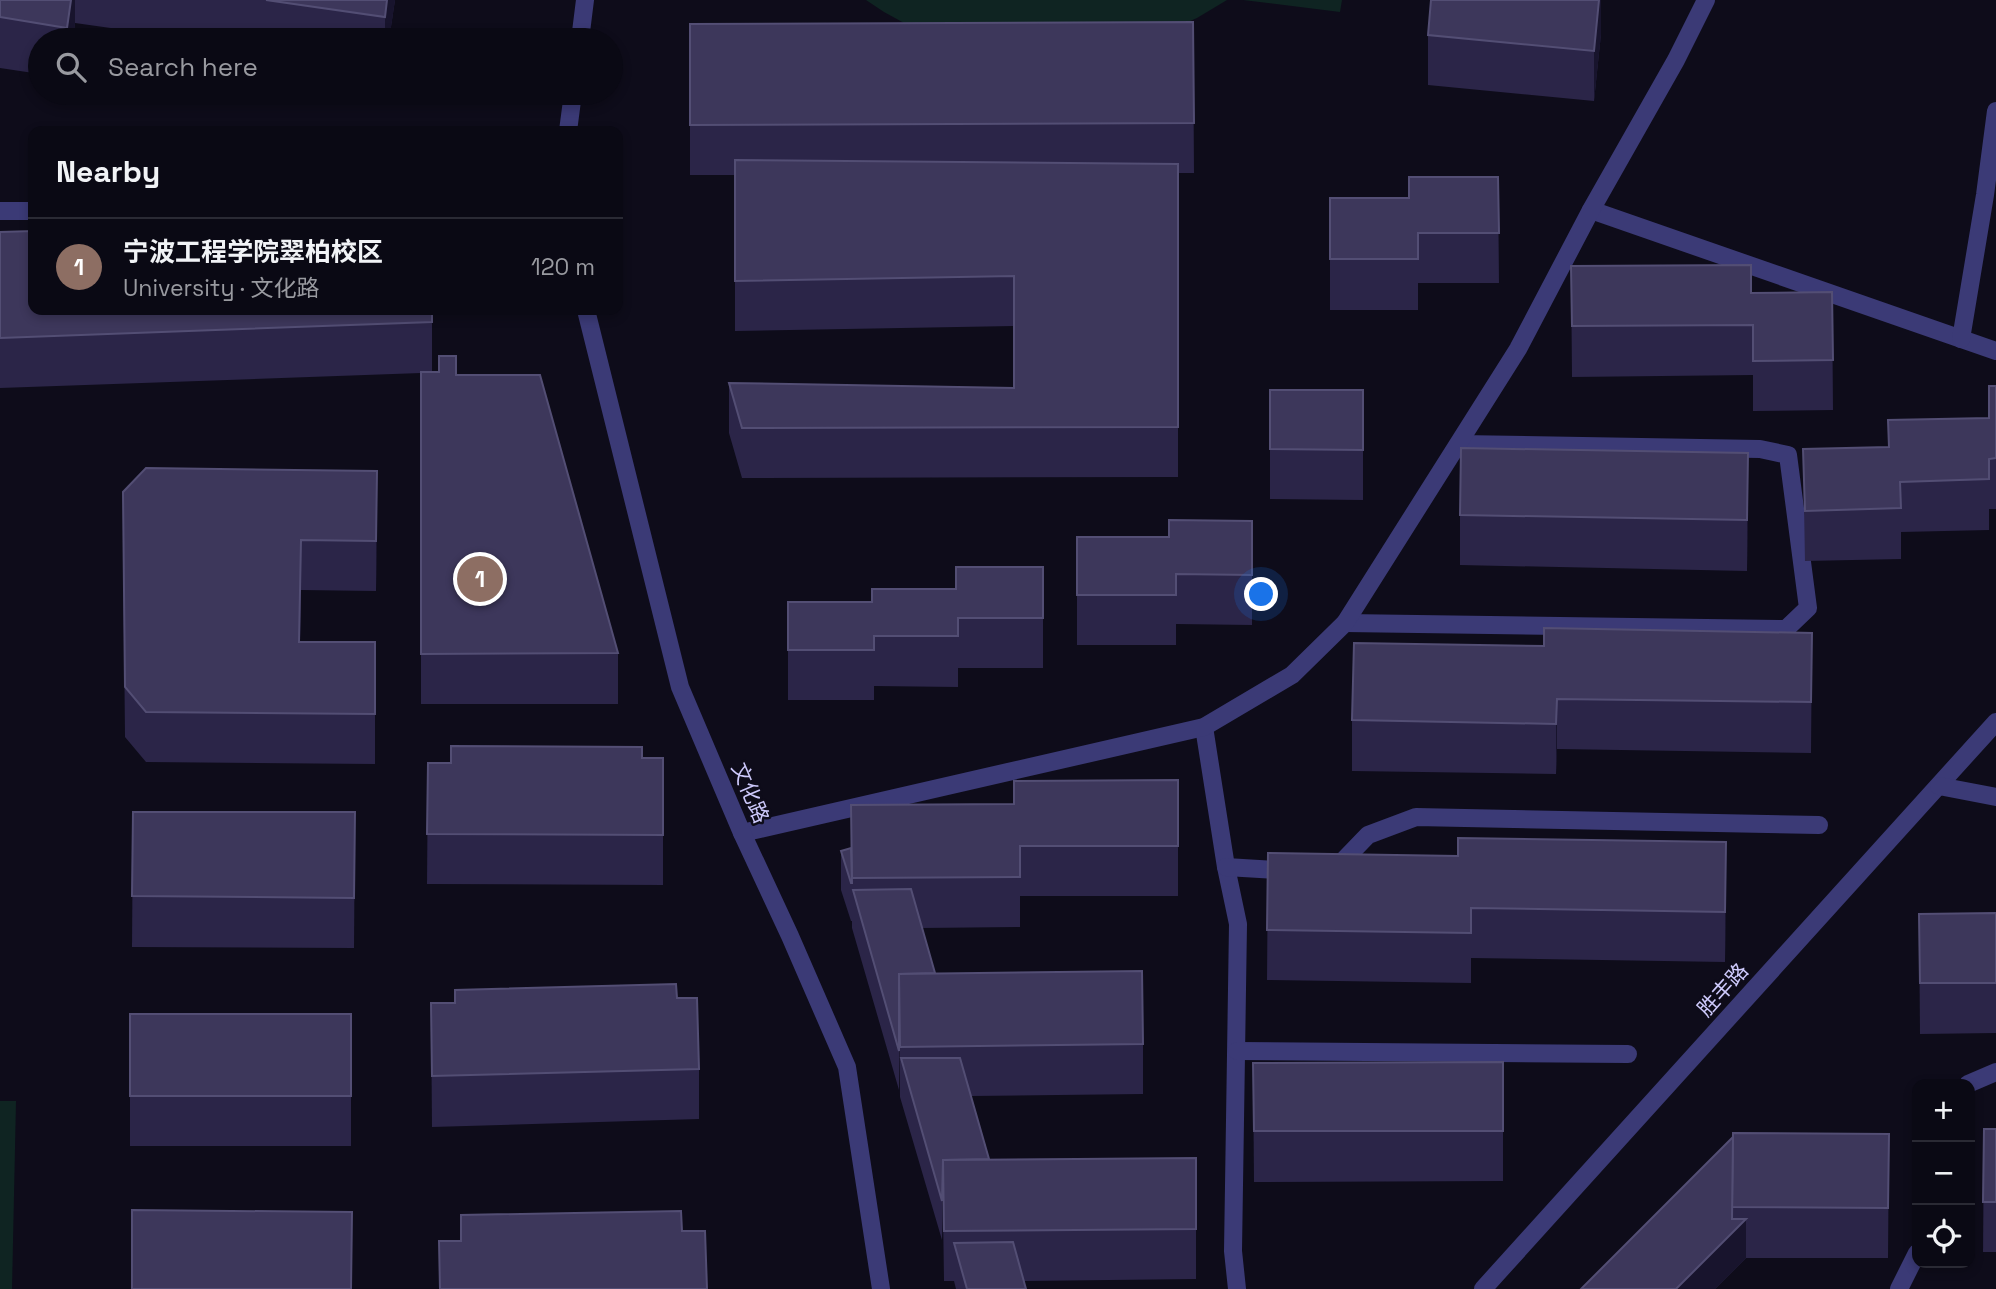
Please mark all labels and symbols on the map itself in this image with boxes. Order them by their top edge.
pin: 1 [457,553,503,605]
your location [1244,577,1278,611]
street label: 文化路 [726,759,775,827]
street label: 胜丰路 [1692,957,1754,1022]

